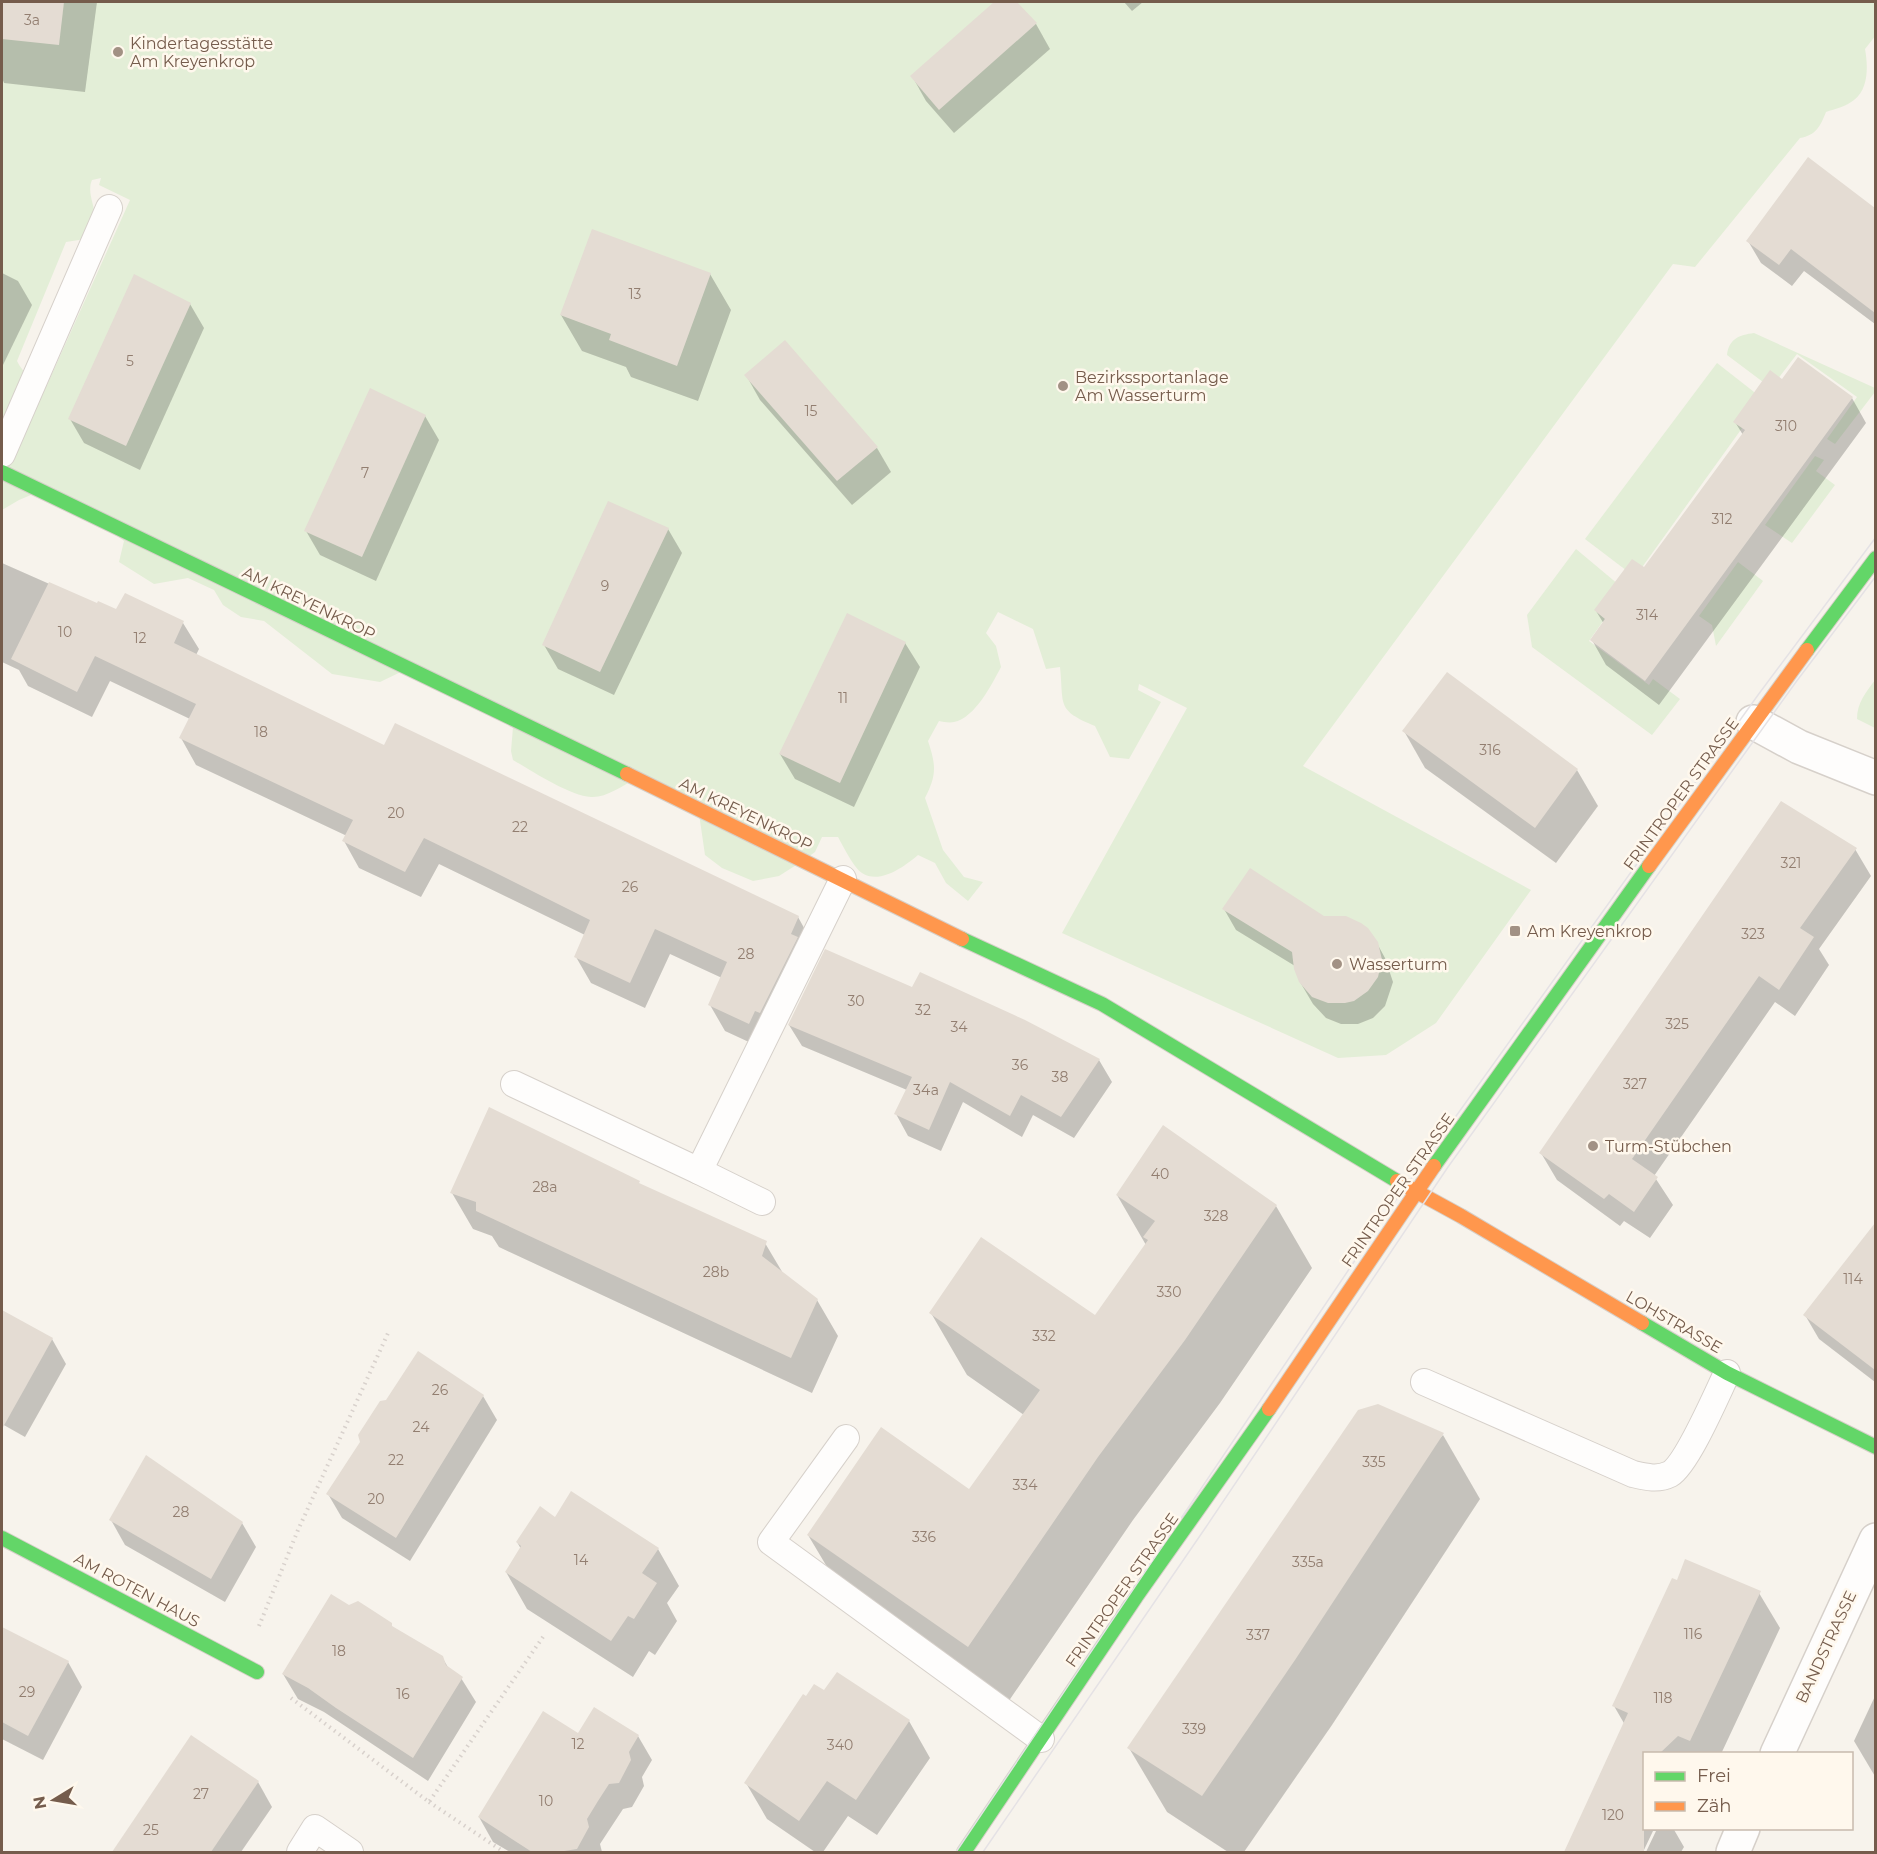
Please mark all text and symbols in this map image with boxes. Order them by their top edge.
house number: 3a [24,11,40,29]
place label: Kindertagesstätte Am Kreyenkrop [130,34,273,71]
marker: Kindertagesstätte Am Kreyenkrop [111,45,125,59]
house number: 13 [629,285,642,303]
house number: 5 [126,352,134,370]
place label: Bezirkssportanlage Am Wasserturm [1075,368,1229,405]
marker: Bezirkssportanlage Am Wasserturm [1056,379,1070,393]
house number: 15 [805,402,818,420]
house number: 310 [1775,417,1797,435]
house number: 7 [361,464,369,482]
house number: 312 [1712,510,1732,528]
street label: AM KREYENKROP [239,562,379,644]
house number: 9 [601,577,609,595]
house number: 314 [1636,606,1659,624]
house number: 10 [58,623,72,641]
house number: 12 [133,629,147,647]
house number: 11 [838,689,848,707]
street label: FRINTROPER STRASSE [1619,714,1743,874]
house number: 18 [254,723,268,741]
house number: 316 [1479,741,1501,759]
street label: AM KREYENKROP [676,773,816,855]
house number: 20 [387,804,405,822]
house number: 22 [512,818,528,836]
house number: 321 [1781,854,1801,872]
house number: 26 [622,878,639,896]
place label: Am Kreyenkrop [1527,922,1652,941]
marker: Am Kreyenkrop [1508,924,1522,938]
house number: 323 [1741,925,1765,943]
house number: 28 [738,945,755,963]
place label: Wasserturm [1349,955,1448,974]
marker: Wasserturm [1330,957,1344,971]
house number: 30 [847,992,865,1010]
house number: 32 [915,1001,931,1019]
house number: 325 [1665,1015,1689,1033]
house number: 34 [950,1018,968,1036]
house number: 36 [1012,1056,1029,1074]
house number: 38 [1052,1068,1068,1086]
house number: 327 [1623,1075,1647,1093]
house number: 34a [913,1081,939,1099]
street label: FRINTROPER STRASSE [1338,1109,1458,1271]
place label: Turm-Stübchen [1605,1137,1732,1156]
marker: Turm-Stübchen [1586,1139,1600,1153]
house number: 40 [1151,1165,1169,1183]
house number: 28a [532,1178,558,1196]
house number: 328 [1204,1207,1228,1225]
house number: 28b [703,1263,729,1281]
house number: 114 [1843,1270,1863,1288]
house number: 330 [1157,1283,1182,1301]
street label: LOHSTRASSE [1623,1287,1725,1357]
house number: 332 [1032,1327,1056,1345]
house number: 26 [432,1381,449,1399]
house number: 24 [413,1418,430,1436]
house number: 22 [388,1451,404,1469]
house number: 335 [1362,1453,1386,1471]
house number: 334 [1013,1476,1038,1494]
house number: 20 [367,1490,385,1508]
house number: 28 [173,1503,190,1521]
street label: FRINTROPER STRASSE [1062,1509,1182,1671]
house number: 336 [912,1528,937,1546]
street label: AM ROTEN HAUS [71,1549,203,1631]
house number: 14 [574,1551,589,1569]
house number: 335a [1292,1553,1324,1571]
street label: BANDSTRASSE [1792,1588,1860,1706]
house number: 116 [1684,1625,1703,1643]
house number: 337 [1246,1626,1270,1644]
house number: 18 [332,1642,346,1660]
house number: 29 [19,1683,35,1701]
house number: 16 [396,1685,410,1703]
house number: 118 [1653,1689,1673,1707]
house number: 339 [1182,1720,1206,1738]
house number: 12 [571,1735,585,1753]
house number: 340 [827,1736,853,1754]
legend [1643,1752,1853,1830]
text: Frei [1697,1765,1731,1787]
north arrow [24,1770,84,1830]
house number: 27 [193,1785,209,1803]
house number: 10 [539,1792,553,1810]
text: N [29,1795,50,1811]
text: Zäh [1697,1795,1732,1817]
house number: 120 [1602,1806,1624,1824]
house number: 25 [143,1821,159,1839]

